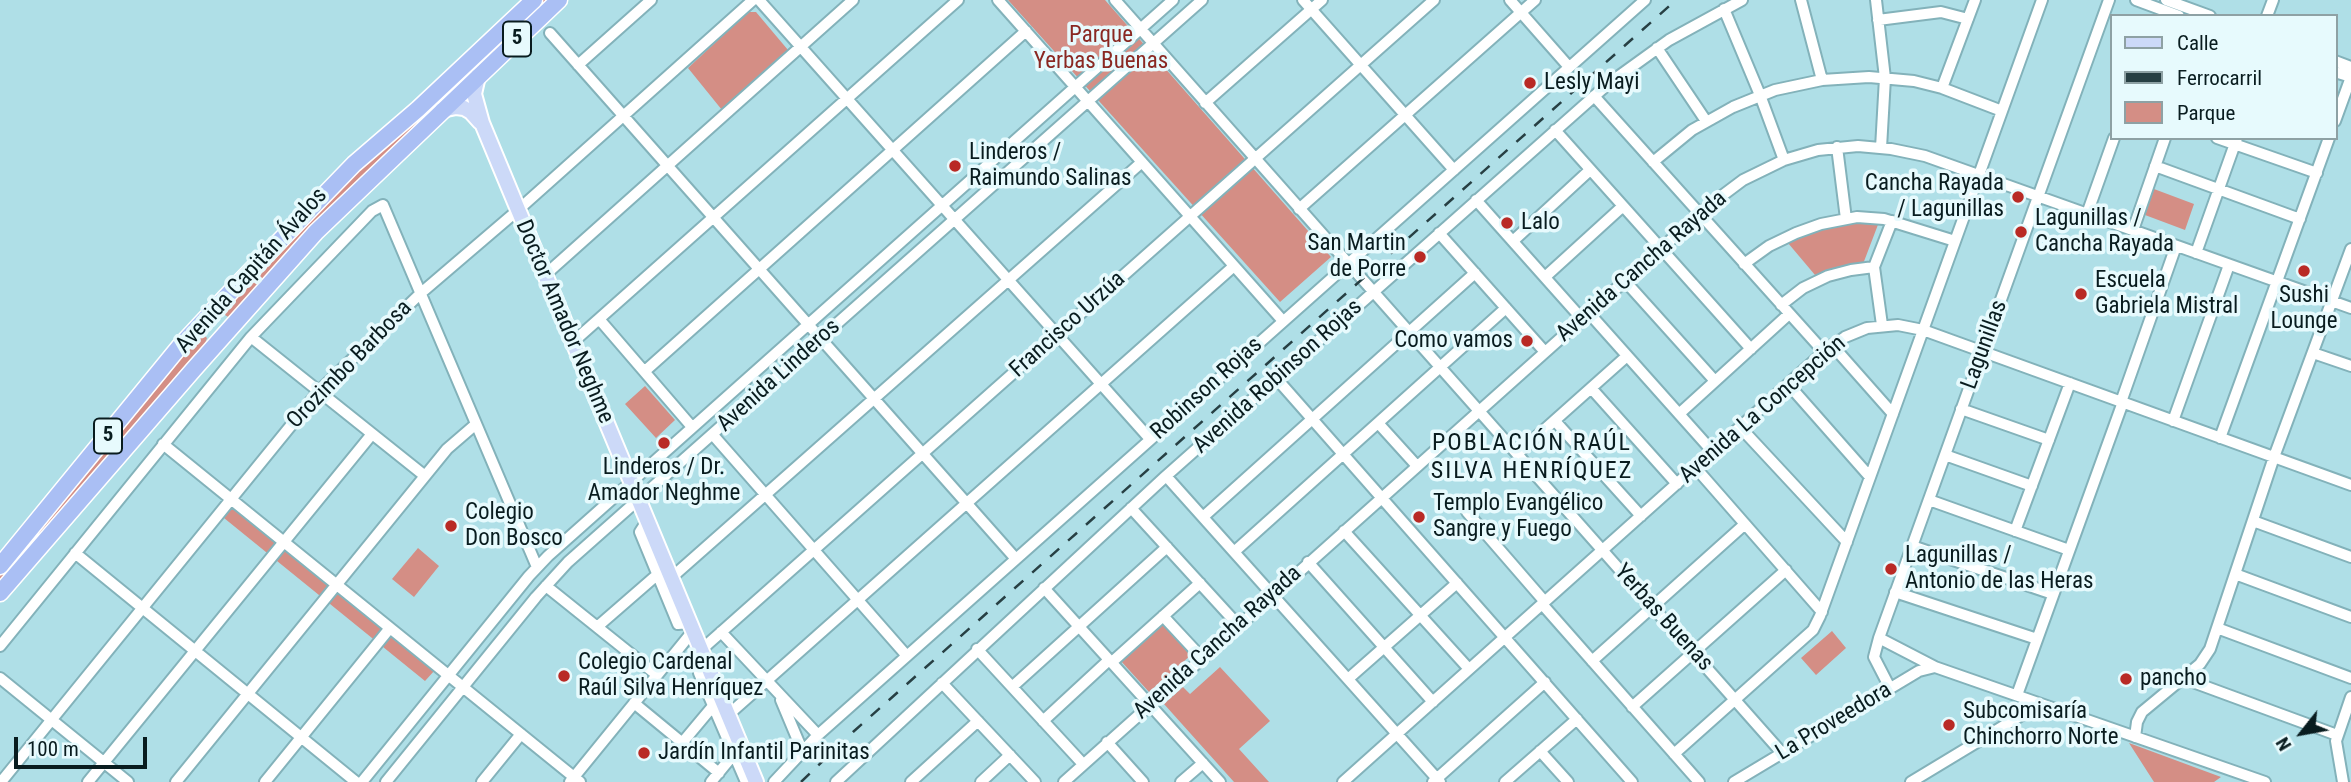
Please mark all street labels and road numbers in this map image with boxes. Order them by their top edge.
road number: 5 [503,22,531,56]
street label: Avenida Capitán Ávalos [171,183,333,359]
street label: Avenida Cancha Rayada [1551,186,1733,348]
street label: Doctor Amador Neghme [509,216,619,428]
street label: Francisco Urzúa [1005,266,1131,384]
street label: Avenida Robinson Rojas [1188,294,1368,460]
street label: Orozimbo Barbosa [282,295,418,435]
street label: Lagunillas [1956,297,2014,393]
street label: Avenida Linderos [712,314,846,438]
street label: Avenida La Concepción [1674,330,1852,490]
street label: Robinson Rojas [1146,332,1268,446]
road number: 5 [94,418,122,453]
street label: Yerbas Buenas [1608,559,1718,677]
street label: Avenida Cancha Rayada [1128,560,1308,726]
street label: La Proveedora [1771,677,1897,767]

